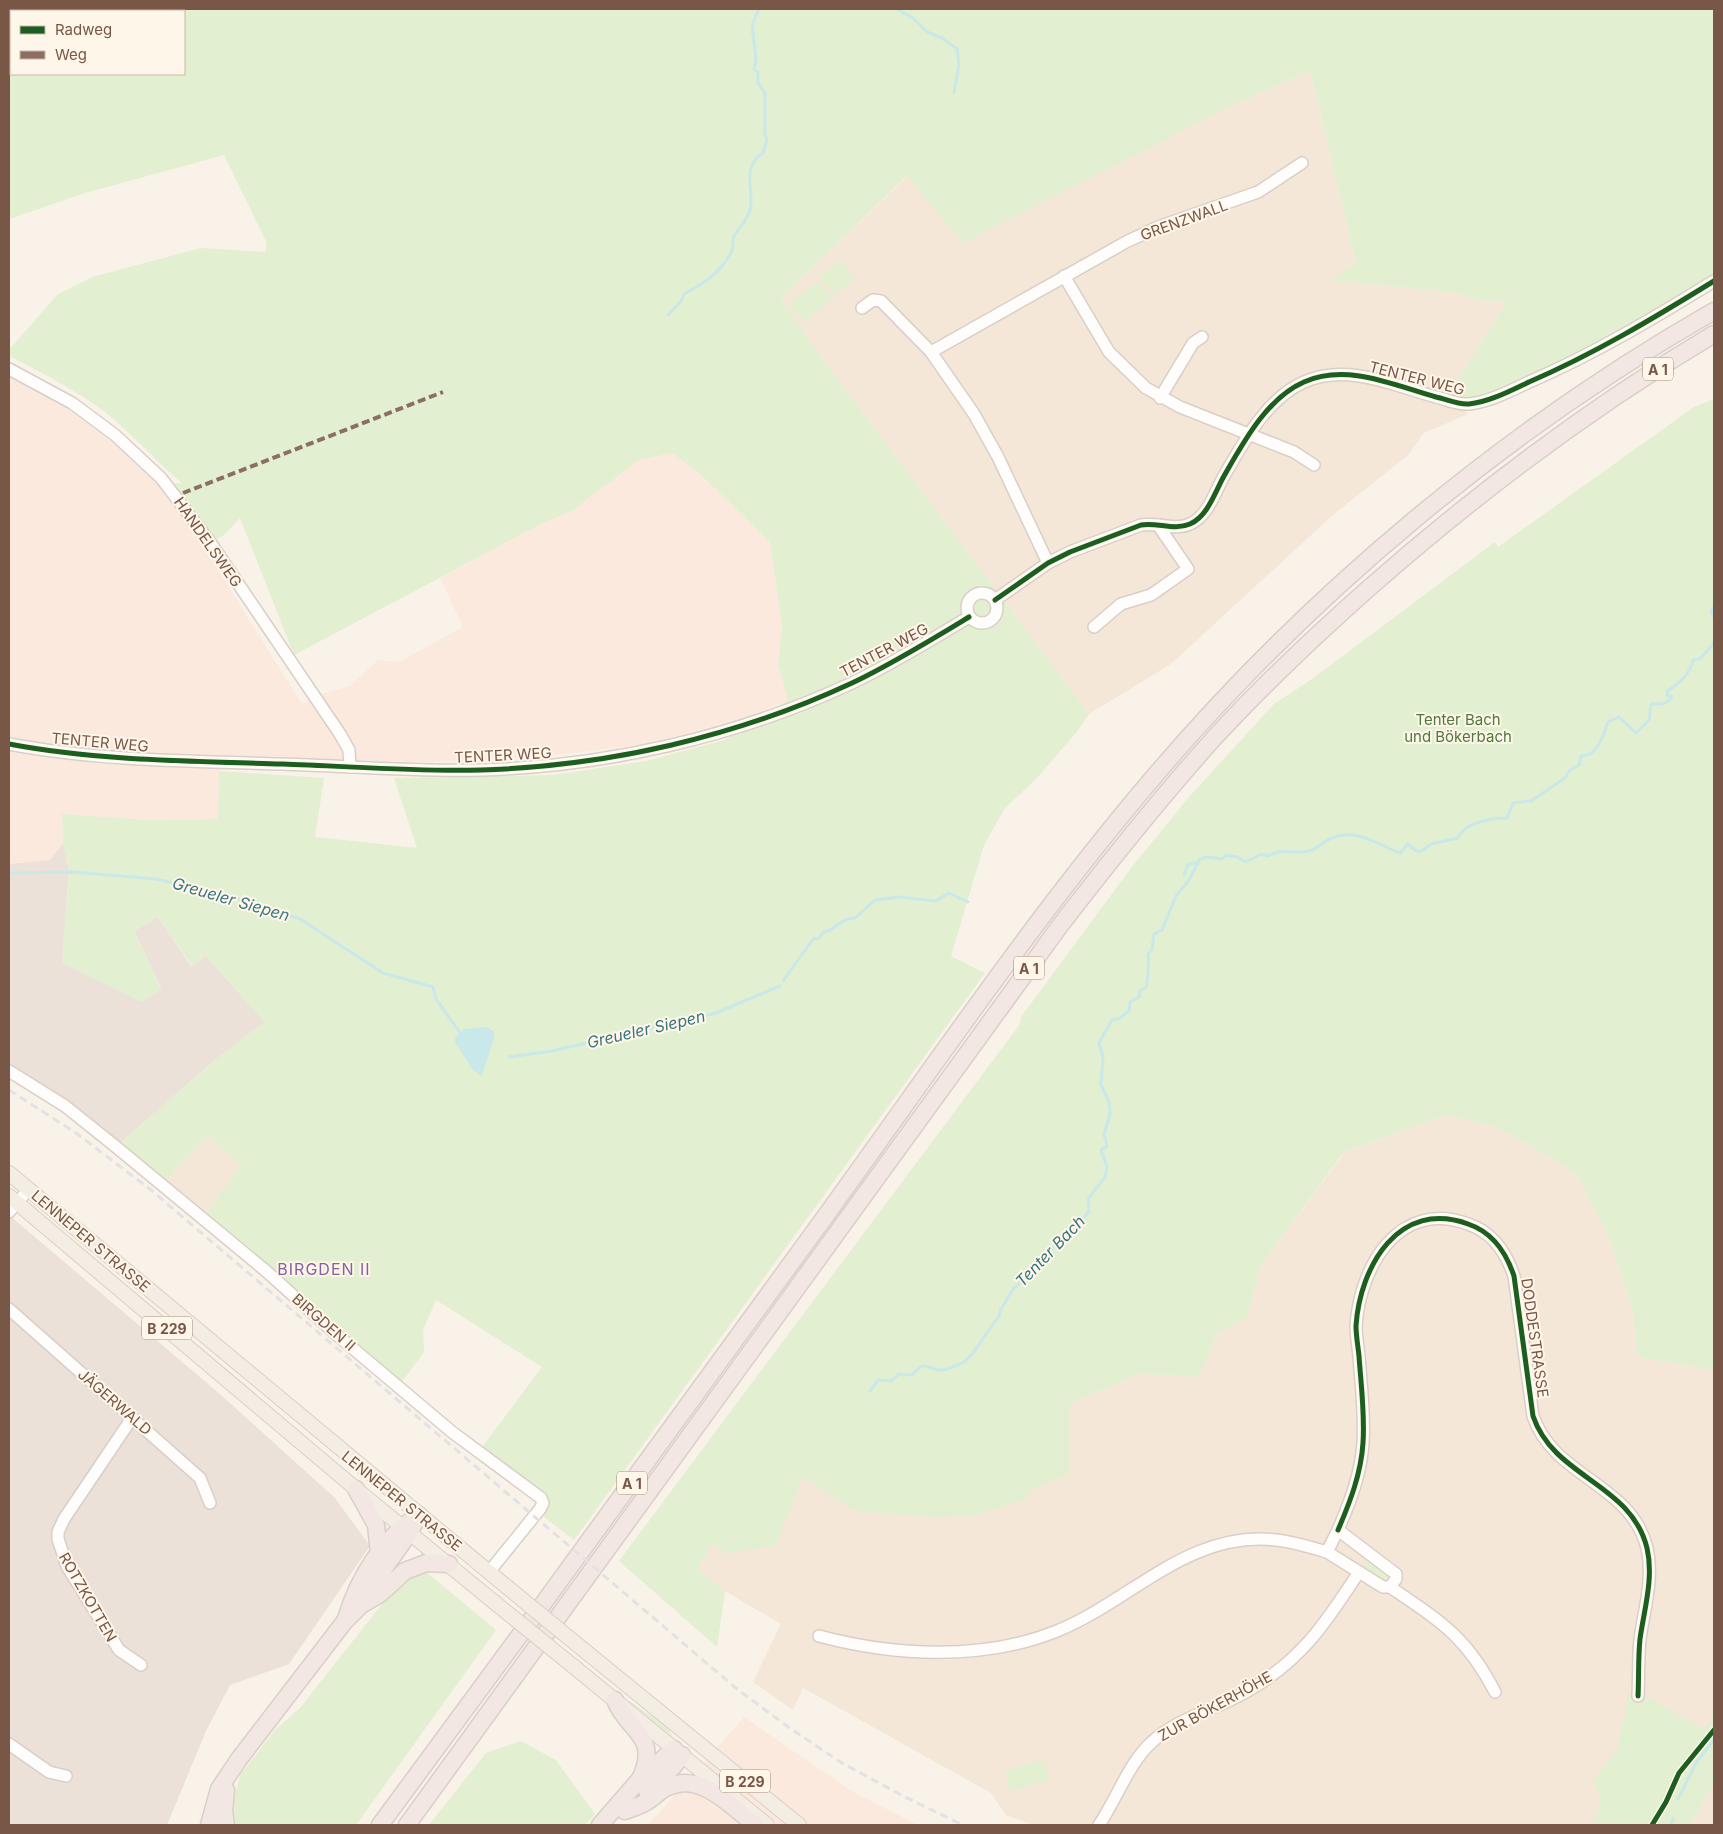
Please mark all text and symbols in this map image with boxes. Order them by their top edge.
legend [10,10,185,75]
text: Radweg [55,20,112,39]
text: Weg [55,45,87,64]
street label: GRENZWALL [1138,195,1230,245]
street label: TENTER WEG [1367,357,1467,399]
road number: A 1 [1643,358,1673,380]
street label: HANDELSWEG [170,493,246,591]
street label: TENTER WEG [836,619,932,681]
park label: Tenter Bach und Bökerbach [1404,710,1512,746]
street label: TENTER WEG [51,728,149,756]
street label: TENTER WEG [454,743,552,767]
water label: Greueler Siepen [170,873,292,925]
road number: A 1 [1014,956,1044,980]
water label: Greueler Siepen [585,1006,707,1052]
street label: LENNEPER STRASSE [28,1186,154,1296]
water label: Tenter Bach [1011,1211,1089,1291]
district label: BIRGDEN II [277,1259,371,1279]
street label: DODDESTRASSE [1517,1277,1553,1399]
street label: BIRGDEN II [288,1289,360,1355]
road number: B 229 [142,1316,192,1340]
street label: JÄGERWALD [74,1365,156,1439]
street label: LENNEPER STRASSE [338,1447,466,1555]
road number: A 1 [617,1472,647,1495]
street label: ROTZKOTTEN [55,1549,121,1645]
street label: ZUR BÖKERHÖHE [1155,1667,1275,1745]
road number: B 229 [720,1770,770,1792]

